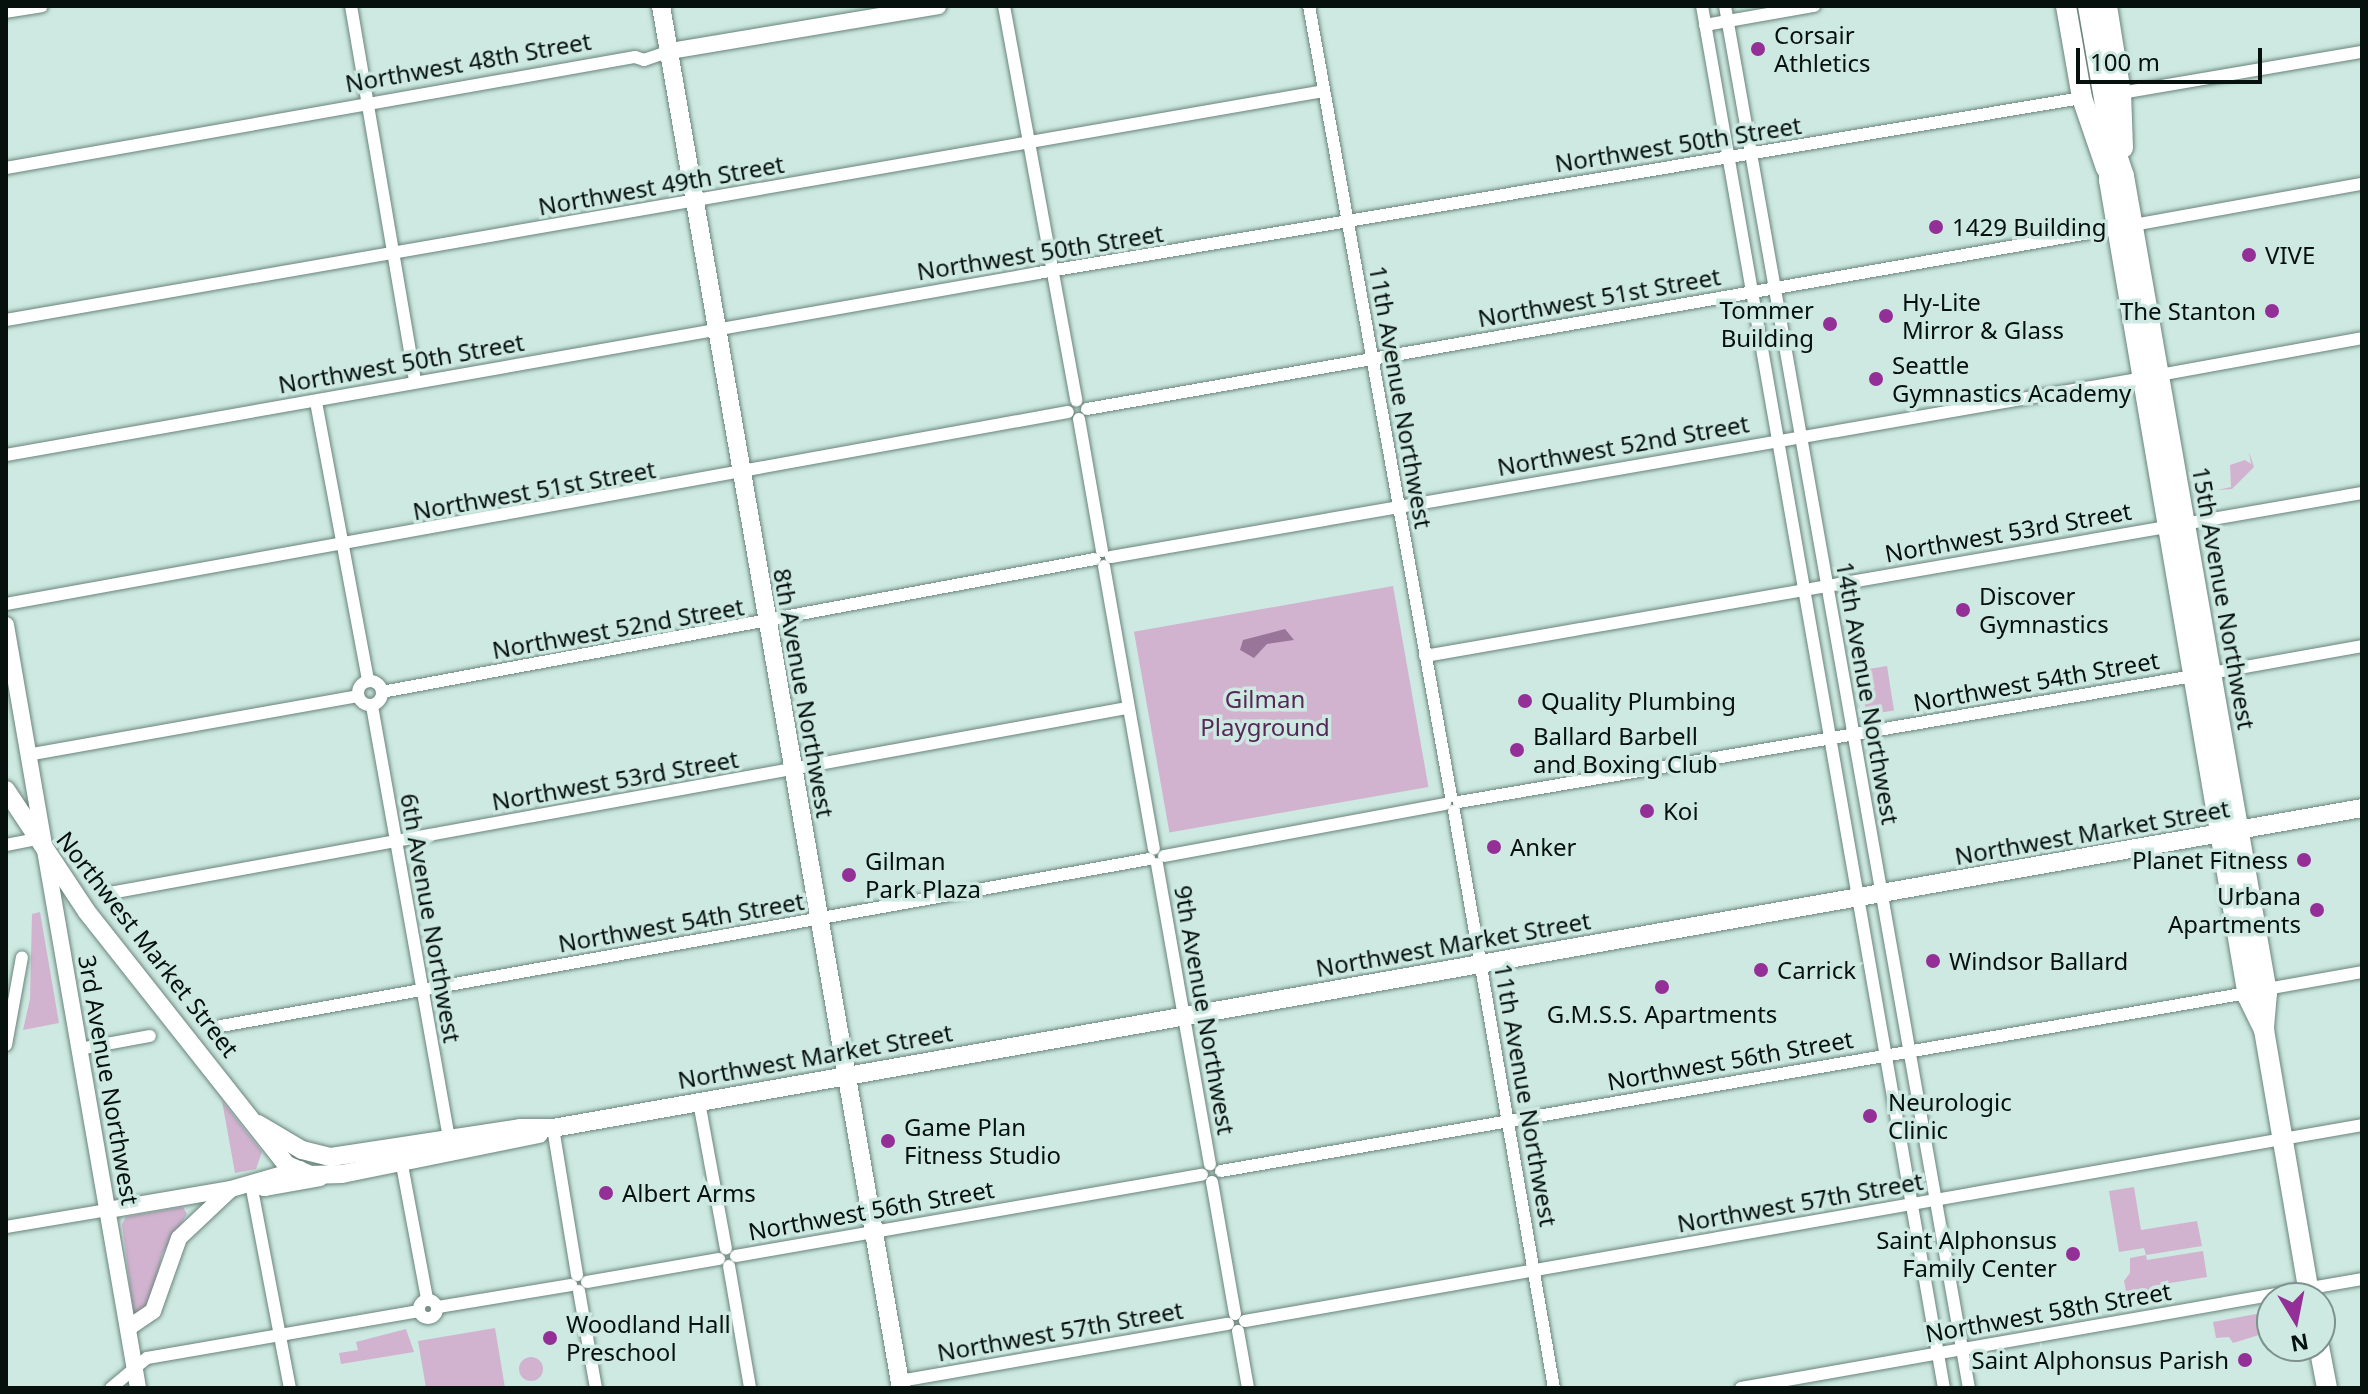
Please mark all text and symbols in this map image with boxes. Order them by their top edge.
place label: Corsair Athletics [1774,21,1870,77]
street label: Northwest 48th Street [343,26,593,98]
scale bar [2080,32,2266,82]
marker: Corsair Athletics [1749,40,1767,58]
text: 100 m [2090,45,2160,78]
street label: Northwest 50th Street [1553,110,1803,178]
street label: Northwest 49th Street [536,149,786,221]
place label: 1429 Building [1952,213,2107,241]
street label: Northwest 50th Street [915,218,1165,286]
marker: 1429 Building [1927,218,1945,236]
place label: VIVE [2265,241,2315,269]
marker: VIVE [2240,246,2258,264]
street label: Northwest 51st Street [1475,261,1723,333]
street label: 11th Avenue Northwest [1364,263,1438,531]
place label: Hy-Lite Mirror & Glass [1902,288,2064,344]
place label: Tommer Building [1719,296,1814,352]
place label: The Stanton [2120,297,2256,325]
marker: The Stanton [2263,302,2281,320]
marker: Hy-Lite Mirror & Glass [1877,307,1895,325]
marker: Tommer Building [1821,315,1839,333]
street label: Northwest 50th Street [276,327,526,399]
place label: Seattle Gymnastics Academy [1892,351,2131,407]
marker: Seattle Gymnastics Academy [1867,370,1885,388]
street label: Northwest 52nd Street [1495,409,1751,481]
street label: Northwest 51st Street [410,454,658,526]
street label: 15th Avenue Northwest [2187,464,2261,732]
street label: Northwest 53rd Street [1882,496,2134,568]
street label: 14th Avenue Northwest [1831,559,1905,827]
street label: 8th Avenue Northwest [768,566,840,820]
place label: Discover Gymnastics [1979,582,2109,638]
street label: Northwest 52nd Street [490,592,746,664]
marker: Discover Gymnastics [1954,601,1972,619]
street label: Northwest 54th Street [1911,645,2161,717]
park label: Gilman Playground [1200,685,1330,741]
place label: Quality Plumbing [1541,687,1736,715]
marker: Quality Plumbing [1516,692,1534,710]
place label: Ballard Barbell and Boxing Club [1533,722,1718,778]
marker: Ballard Barbell and Boxing Club [1508,741,1526,759]
street label: Northwest 53rd Street [489,744,741,816]
street label: 6th Avenue Northwest [395,791,467,1045]
street label: Northwest Market Street [1952,794,2232,870]
place label: Koi [1663,797,1699,825]
marker: Koi [1638,802,1656,820]
street label: Northwest Market Street [51,825,245,1063]
place label: Anker [1510,833,1576,861]
marker: Anker [1485,838,1503,856]
place label: Planet Fitness [2132,846,2288,874]
place label: Gilman Park Plaza [865,847,981,903]
marker: Planet Fitness [2295,851,2313,869]
marker: Gilman Park Plaza [840,866,858,884]
place label: Urbana Apartments [2168,882,2301,938]
street label: 9th Avenue Northwest [1169,883,1241,1137]
street label: Northwest 54th Street [556,886,806,958]
marker: Urbana Apartments [2308,901,2326,919]
street label: Northwest Market Street [1313,906,1593,982]
place label: Windsor Ballard [1949,947,2128,975]
marker: Windsor Ballard [1924,952,1942,970]
street label: 3rd Avenue Northwest [73,953,145,1207]
place label: Carrick [1777,956,1856,984]
street label: 11th Avenue Northwest [1489,961,1563,1229]
marker: Carrick [1752,961,1770,979]
marker: G.M.S.S. Apartments [1653,978,1671,996]
place label: G.M.S.S. Apartments [1547,1000,1777,1028]
street label: Northwest Market Street [675,1018,955,1094]
street label: Northwest 56th Street [1605,1024,1855,1096]
place label: Neurologic Clinic [1888,1088,2012,1144]
marker: Neurologic Clinic [1859,1105,1881,1127]
place label: Game Plan Fitness Studio [904,1113,1061,1169]
marker: Game Plan Fitness Studio [879,1132,897,1150]
street label: Northwest 57th Street [1675,1166,1925,1238]
street label: Northwest 56th Street [746,1174,996,1246]
place label: Albert Arms [622,1179,756,1207]
marker: Albert Arms [597,1184,615,1202]
place label: Saint Alphonsus Family Center [1876,1226,2057,1282]
marker: Saint Alphonsus Family Center [2064,1245,2082,1263]
street label: Northwest 58th Street [1923,1276,2173,1348]
north arrow [2256,1282,2336,1362]
street label: Northwest 57th Street [935,1295,1185,1367]
place label: Woodland Hall Preschool [566,1310,731,1366]
text: N [2288,1327,2311,1360]
marker: Woodland Hall Preschool [541,1329,559,1347]
place label: Saint Alphonsus Parish [1971,1346,2229,1374]
marker: Saint Alphonsus Parish [2236,1351,2254,1369]

